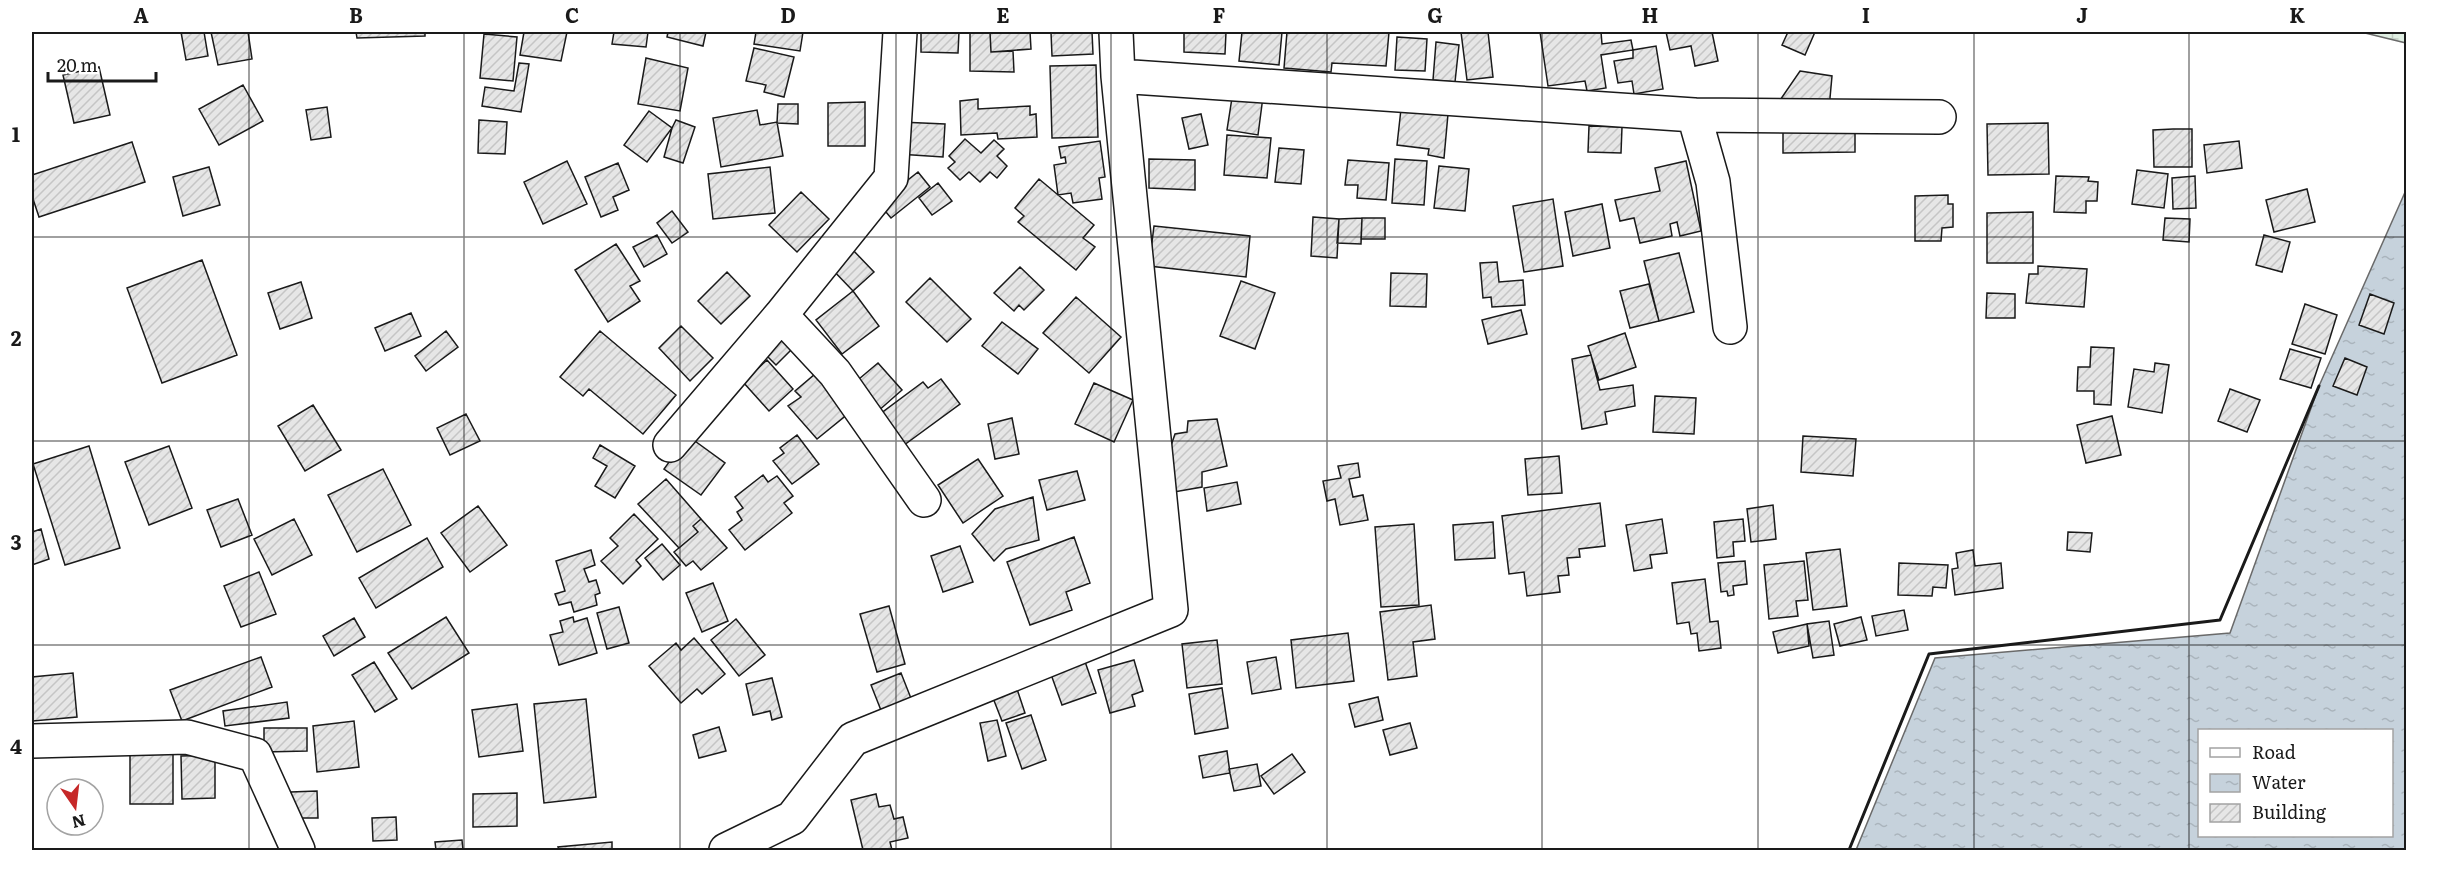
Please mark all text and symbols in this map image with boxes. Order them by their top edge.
text: A [133,0,149,29]
text: B [349,0,363,29]
text: C [565,0,579,29]
text: D [780,0,796,29]
text: E [996,0,1010,29]
text: F [1213,0,1226,29]
text: G [1427,0,1443,29]
text: H [1642,0,1658,29]
text: I [1862,0,1870,29]
text: J [2076,0,2088,29]
text: K [2289,0,2305,29]
scale bar [48,45,156,83]
text: 20 m [57,51,98,78]
text: 1 [12,118,20,148]
text: 2 [11,322,22,352]
text: 3 [10,526,22,556]
legend [2198,729,2393,837]
text: 4 [10,730,22,760]
text: Road [2252,738,2296,765]
text: Water [2252,768,2306,795]
north arrow [45,777,105,837]
text: Building [2252,798,2327,825]
text: N [69,809,88,836]

